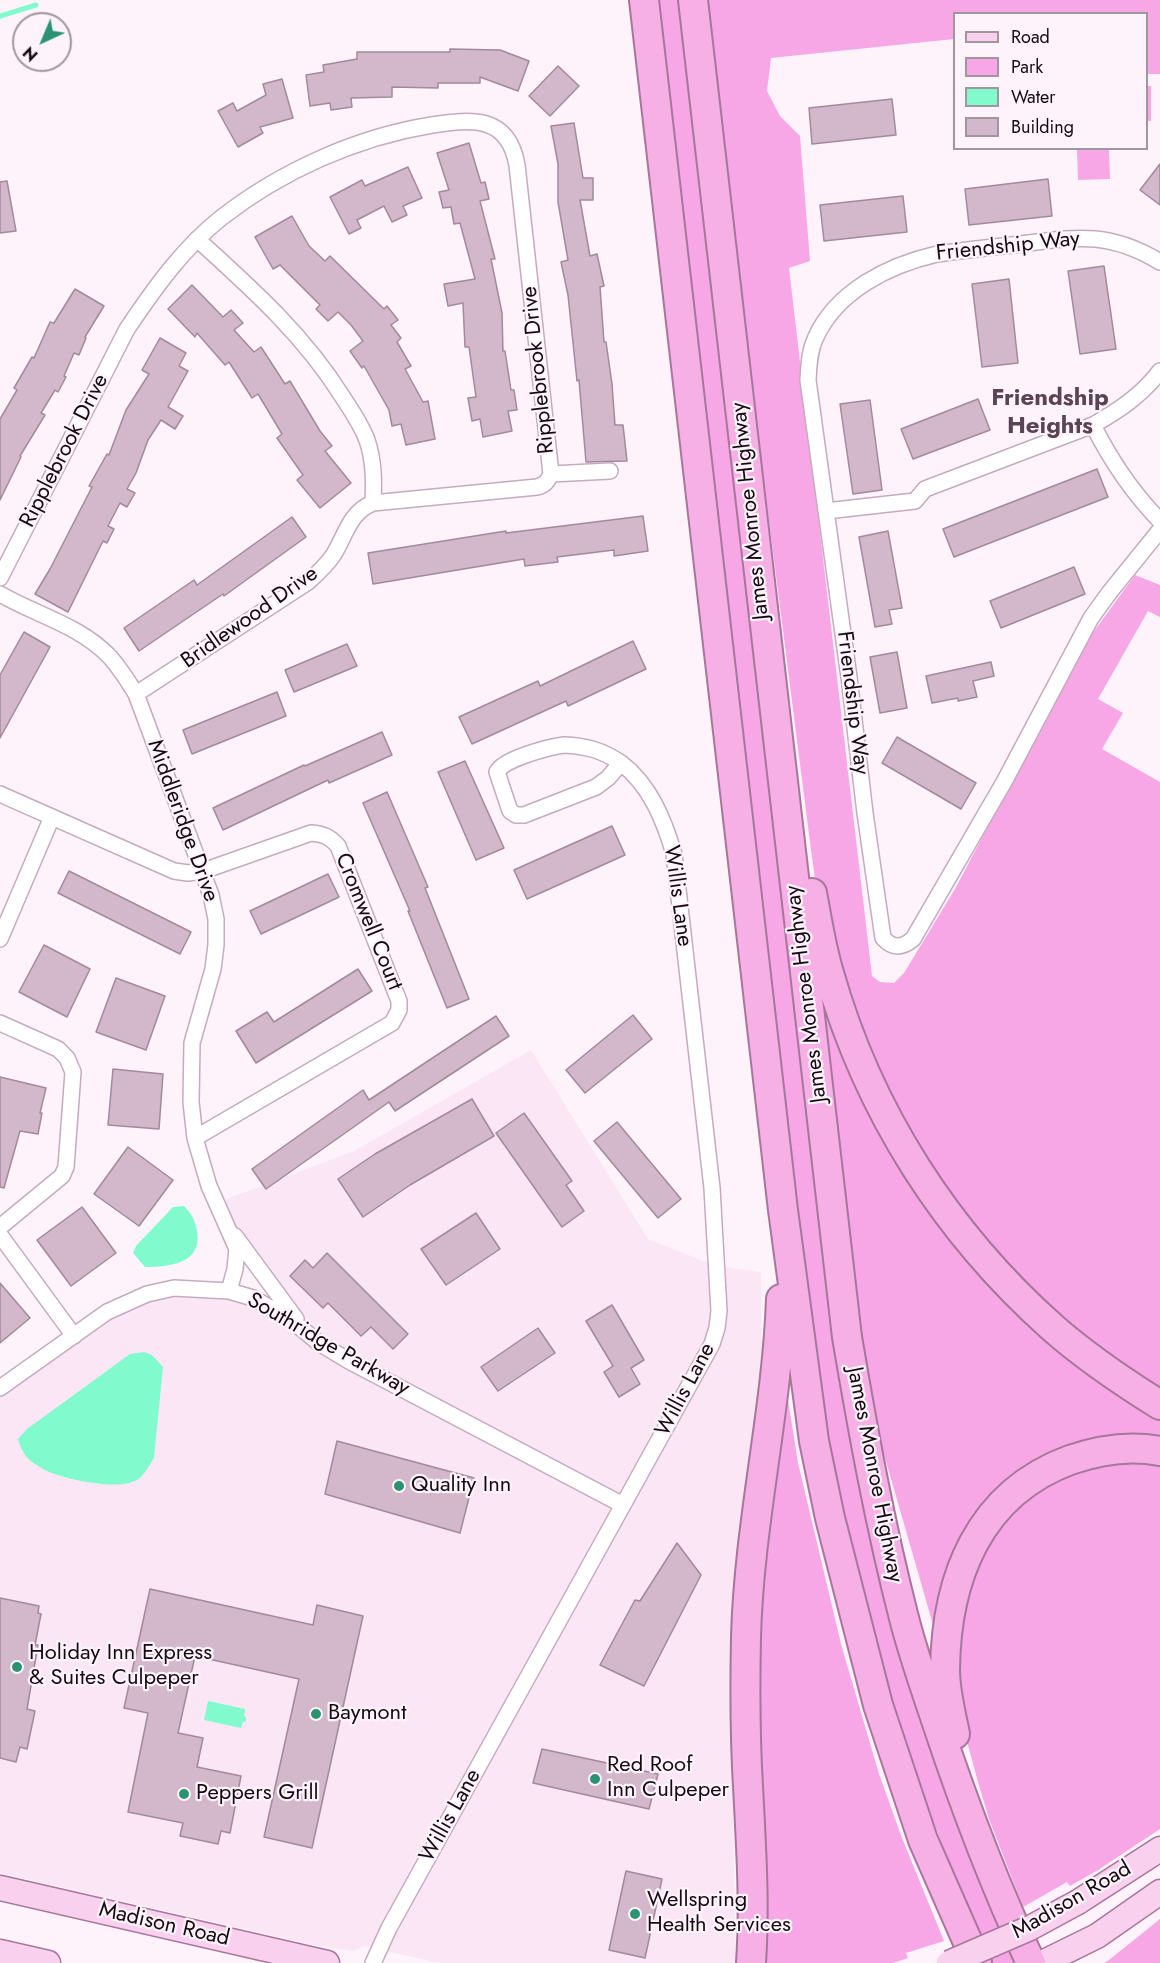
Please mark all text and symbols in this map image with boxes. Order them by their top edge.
north arrow [12,12,72,72]
legend [953,12,1148,150]
text: Road [1011,24,1050,50]
text: N [18,41,43,67]
text: Park [1011,54,1043,80]
text: Water [1011,84,1055,110]
text: Building [1011,114,1074,140]
street label: Friendship Way [935,226,1081,268]
street label: Ripplebrook Drive [517,285,561,455]
street label: Ripplebrook Drive [15,370,115,532]
district label: Friendship Heights [991,385,1109,441]
street label: James Monroe Highway [726,401,776,621]
street label: Bridlewood Drive [177,561,323,675]
street label: Friendship Way [830,630,874,776]
street label: Middleridge Drive [140,737,224,905]
street label: Willis Lane [657,844,697,948]
street label: Cromwell Court [329,850,407,994]
street label: James Monroe Highway [781,884,833,1104]
street label: Southridge Parkway [242,1288,414,1402]
street label: Willis Lane [650,1339,722,1441]
street label: James Monroe Highway [840,1365,908,1585]
place label: Quality Inn [411,1473,511,1499]
marker: Quality Inn [392,1479,406,1493]
place label: Holiday Inn Express & Suites Culpeper [29,1641,212,1693]
marker: Holiday Inn Express & Suites Culpeper [10,1660,24,1674]
place label: Baymont [328,1701,406,1727]
marker: Baymont [309,1707,323,1721]
place label: Red Roof Inn Culpeper [607,1753,729,1804]
street label: Willis Lane [415,1765,487,1867]
marker: Red Roof Inn Culpeper [588,1772,602,1786]
place label: Peppers Grill [196,1781,319,1807]
marker: Peppers Grill [177,1787,191,1801]
street label: Madison Road [1008,1856,1136,1946]
place label: Wellspring Health Services [647,1888,791,1940]
street label: Madison Road [96,1897,232,1953]
marker: Wellspring Health Services [628,1907,642,1921]

